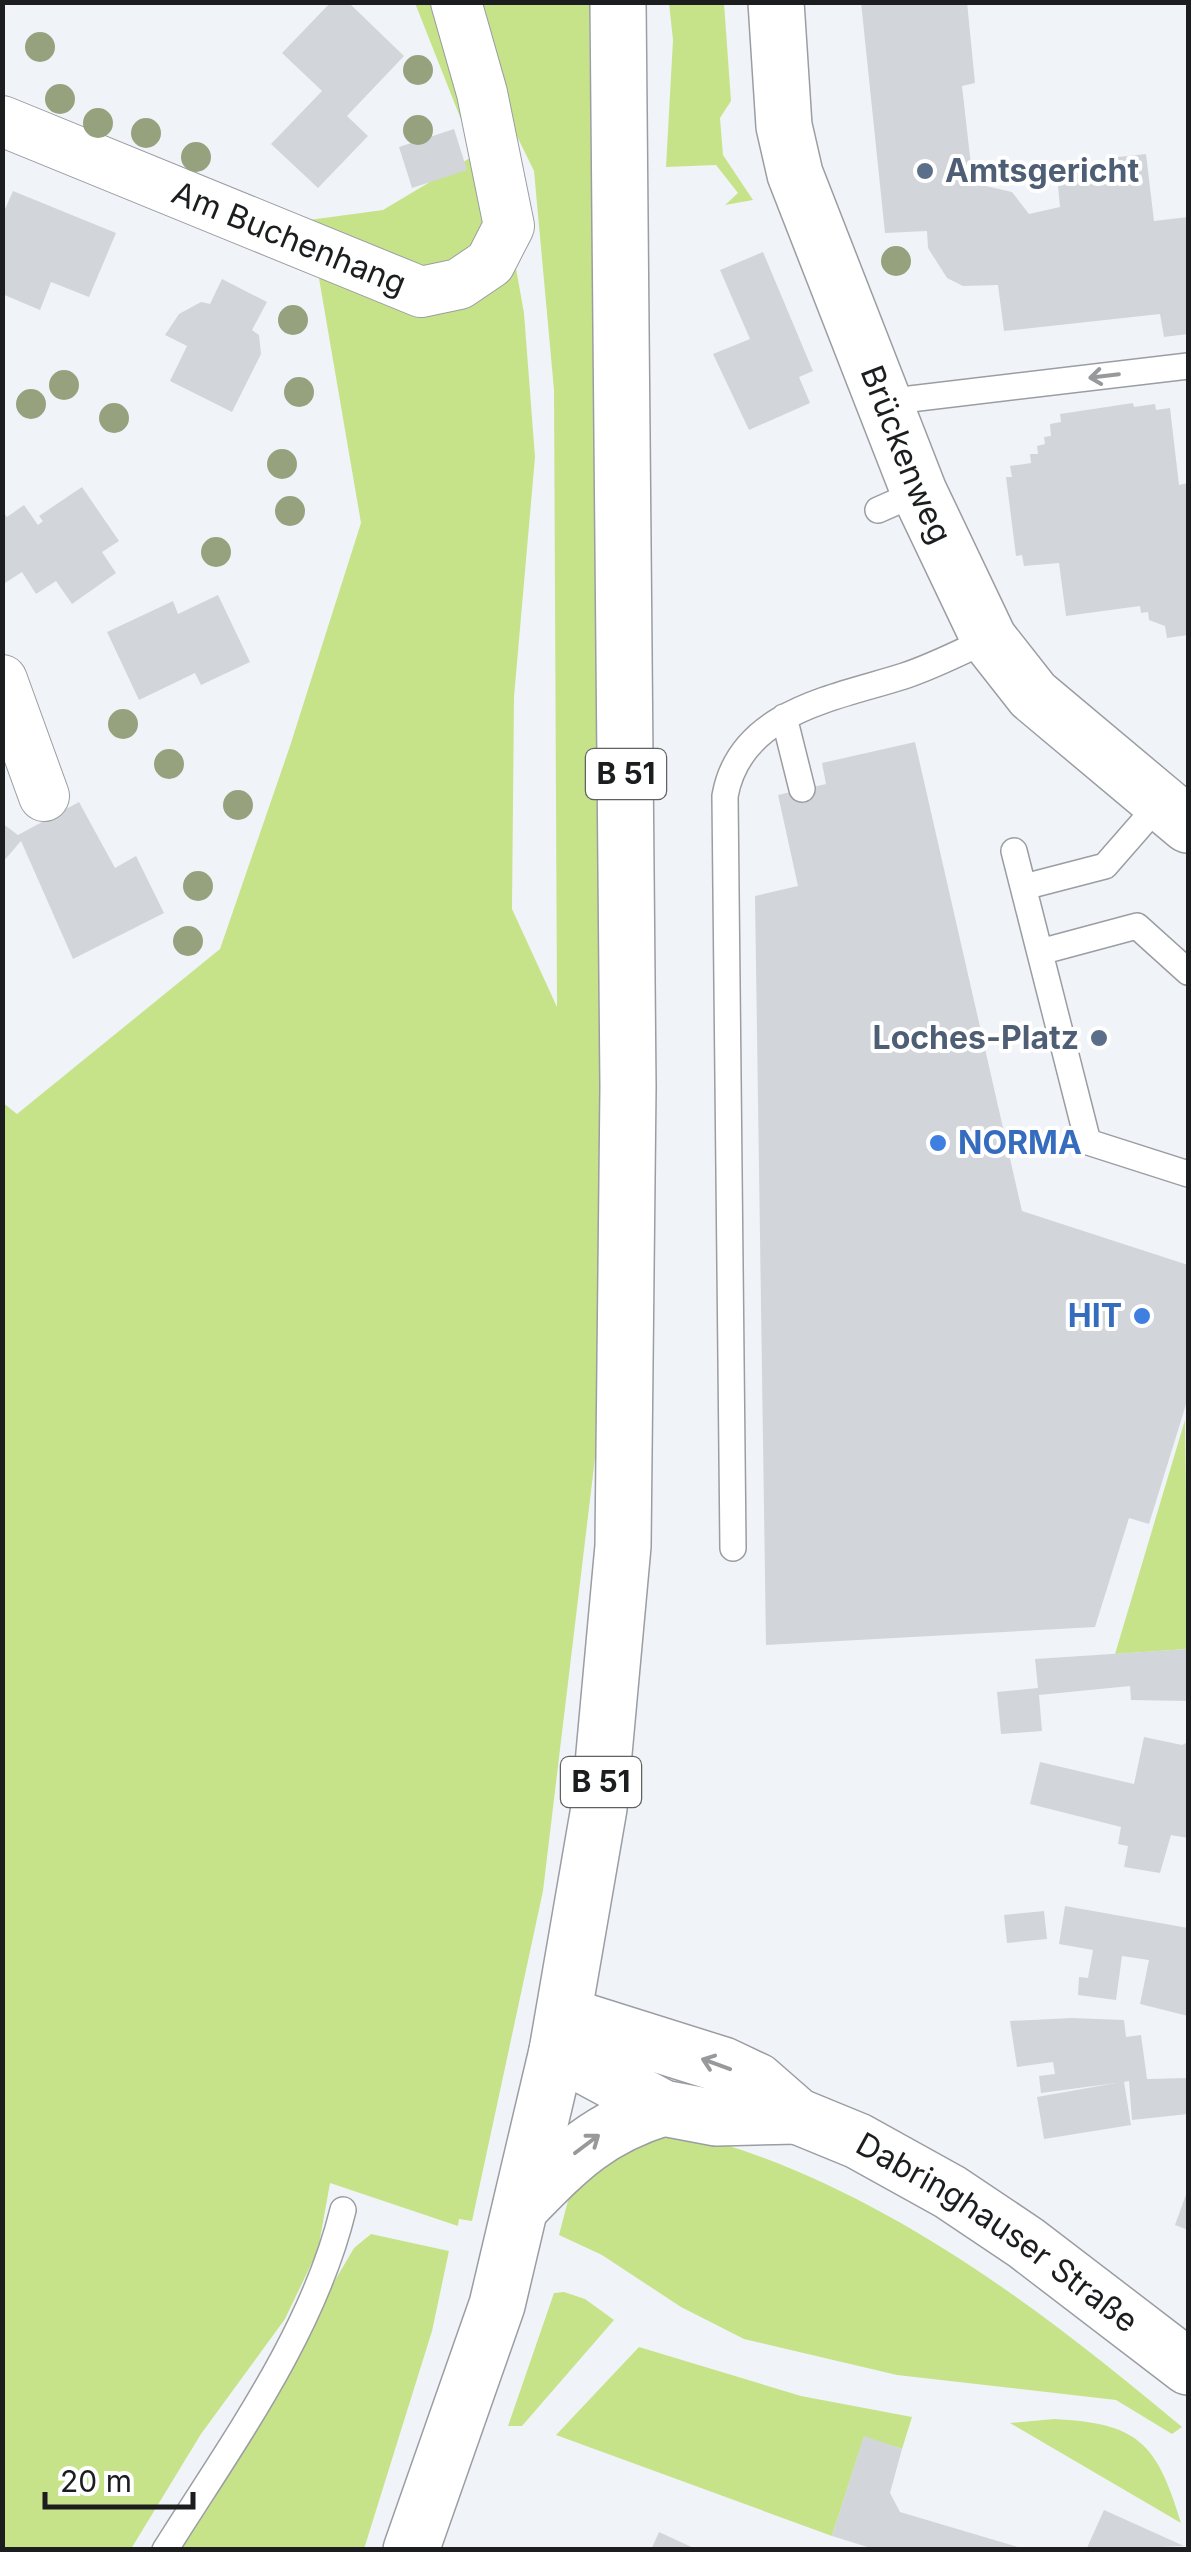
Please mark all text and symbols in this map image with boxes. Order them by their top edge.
place label: Amtsgericht [945,151,1139,190]
marker: Amtsgericht [914,160,936,182]
street label: Am Buchenhang [166,173,412,303]
street label: Brückenweg [853,360,960,549]
one-way arrow [1088,367,1120,386]
road number: B 51 [586,749,666,799]
place label: Loches-Platz [873,1018,1079,1057]
marker: Loches-Platz [1088,1027,1110,1049]
place label: NORMA [958,1123,1082,1162]
marker: NORMA [927,1132,949,1154]
place label: HIT [1068,1296,1122,1335]
marker: HIT [1131,1305,1153,1327]
road number: B 51 [561,1757,641,1807]
one-way arrow [702,2054,733,2072]
street label: Dabringhauser Straße [850,2124,1146,2341]
one-way arrow [573,2134,600,2155]
scale bar [45,2447,192,2509]
text: 20 m [60,2463,132,2499]

